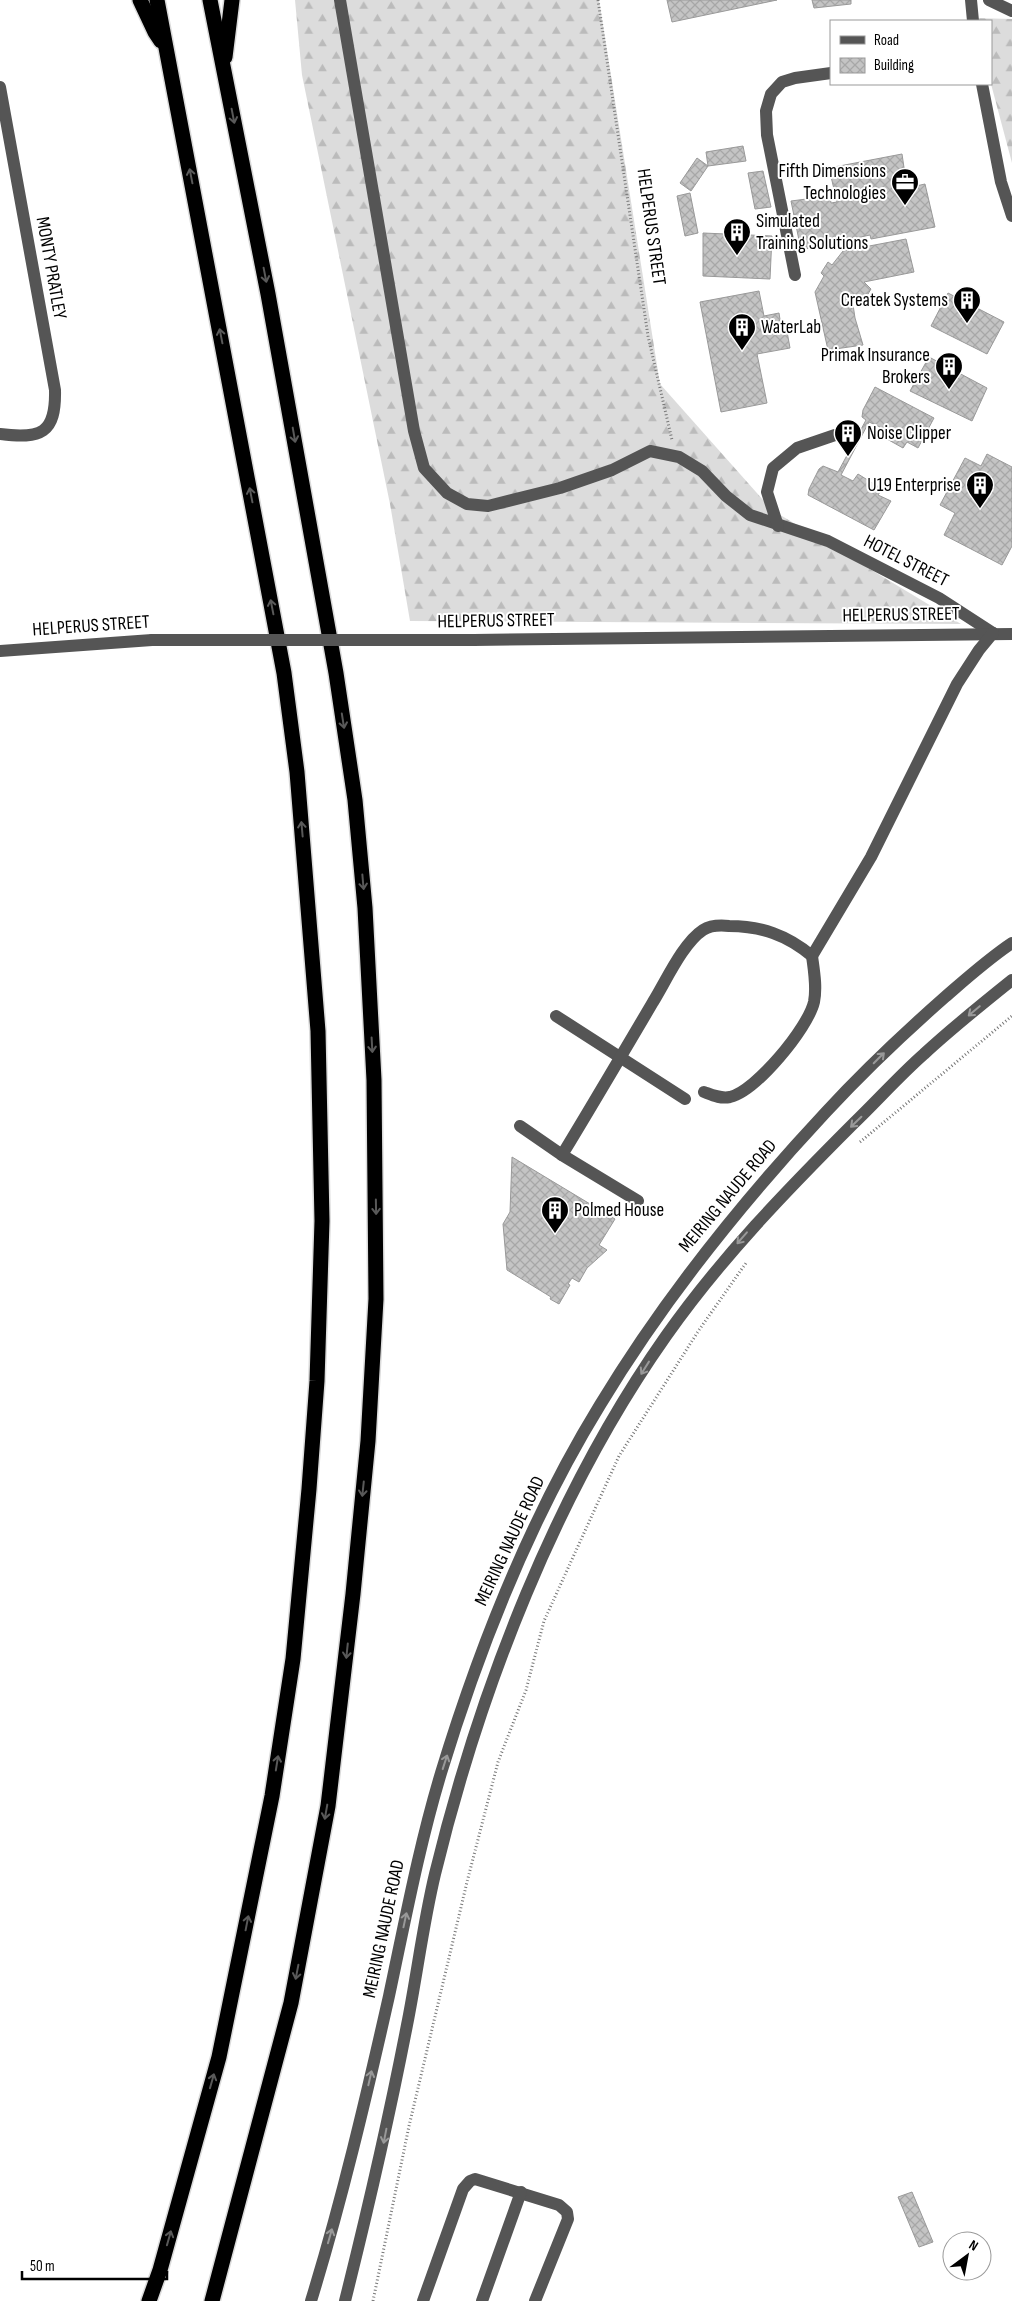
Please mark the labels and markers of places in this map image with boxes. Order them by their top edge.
place label: Fifth Dimensions Technologies [779,160,886,205]
office icon: Fifth Dimensions Technologies [890,167,920,206]
place label: Simulated Training Solutions [756,210,869,255]
building icon: Simulated Training Solutions [722,217,752,256]
building icon: Createk Systems [952,285,982,324]
place label: Createk Systems [841,289,948,312]
building icon: WaterLab [727,312,757,351]
place label: WaterLab [761,316,821,339]
place label: Primak Insurance Brokers [821,344,930,389]
building icon: Primak Insurance Brokers [934,351,964,390]
building icon: Noise Clipper [833,418,863,457]
place label: Noise Clipper [867,422,952,445]
building icon: U19 Enterprise [965,470,995,509]
place label: U19 Enterprise [867,474,961,497]
building icon: Polmed House [540,1195,570,1234]
place label: Polmed House [574,1199,664,1222]

